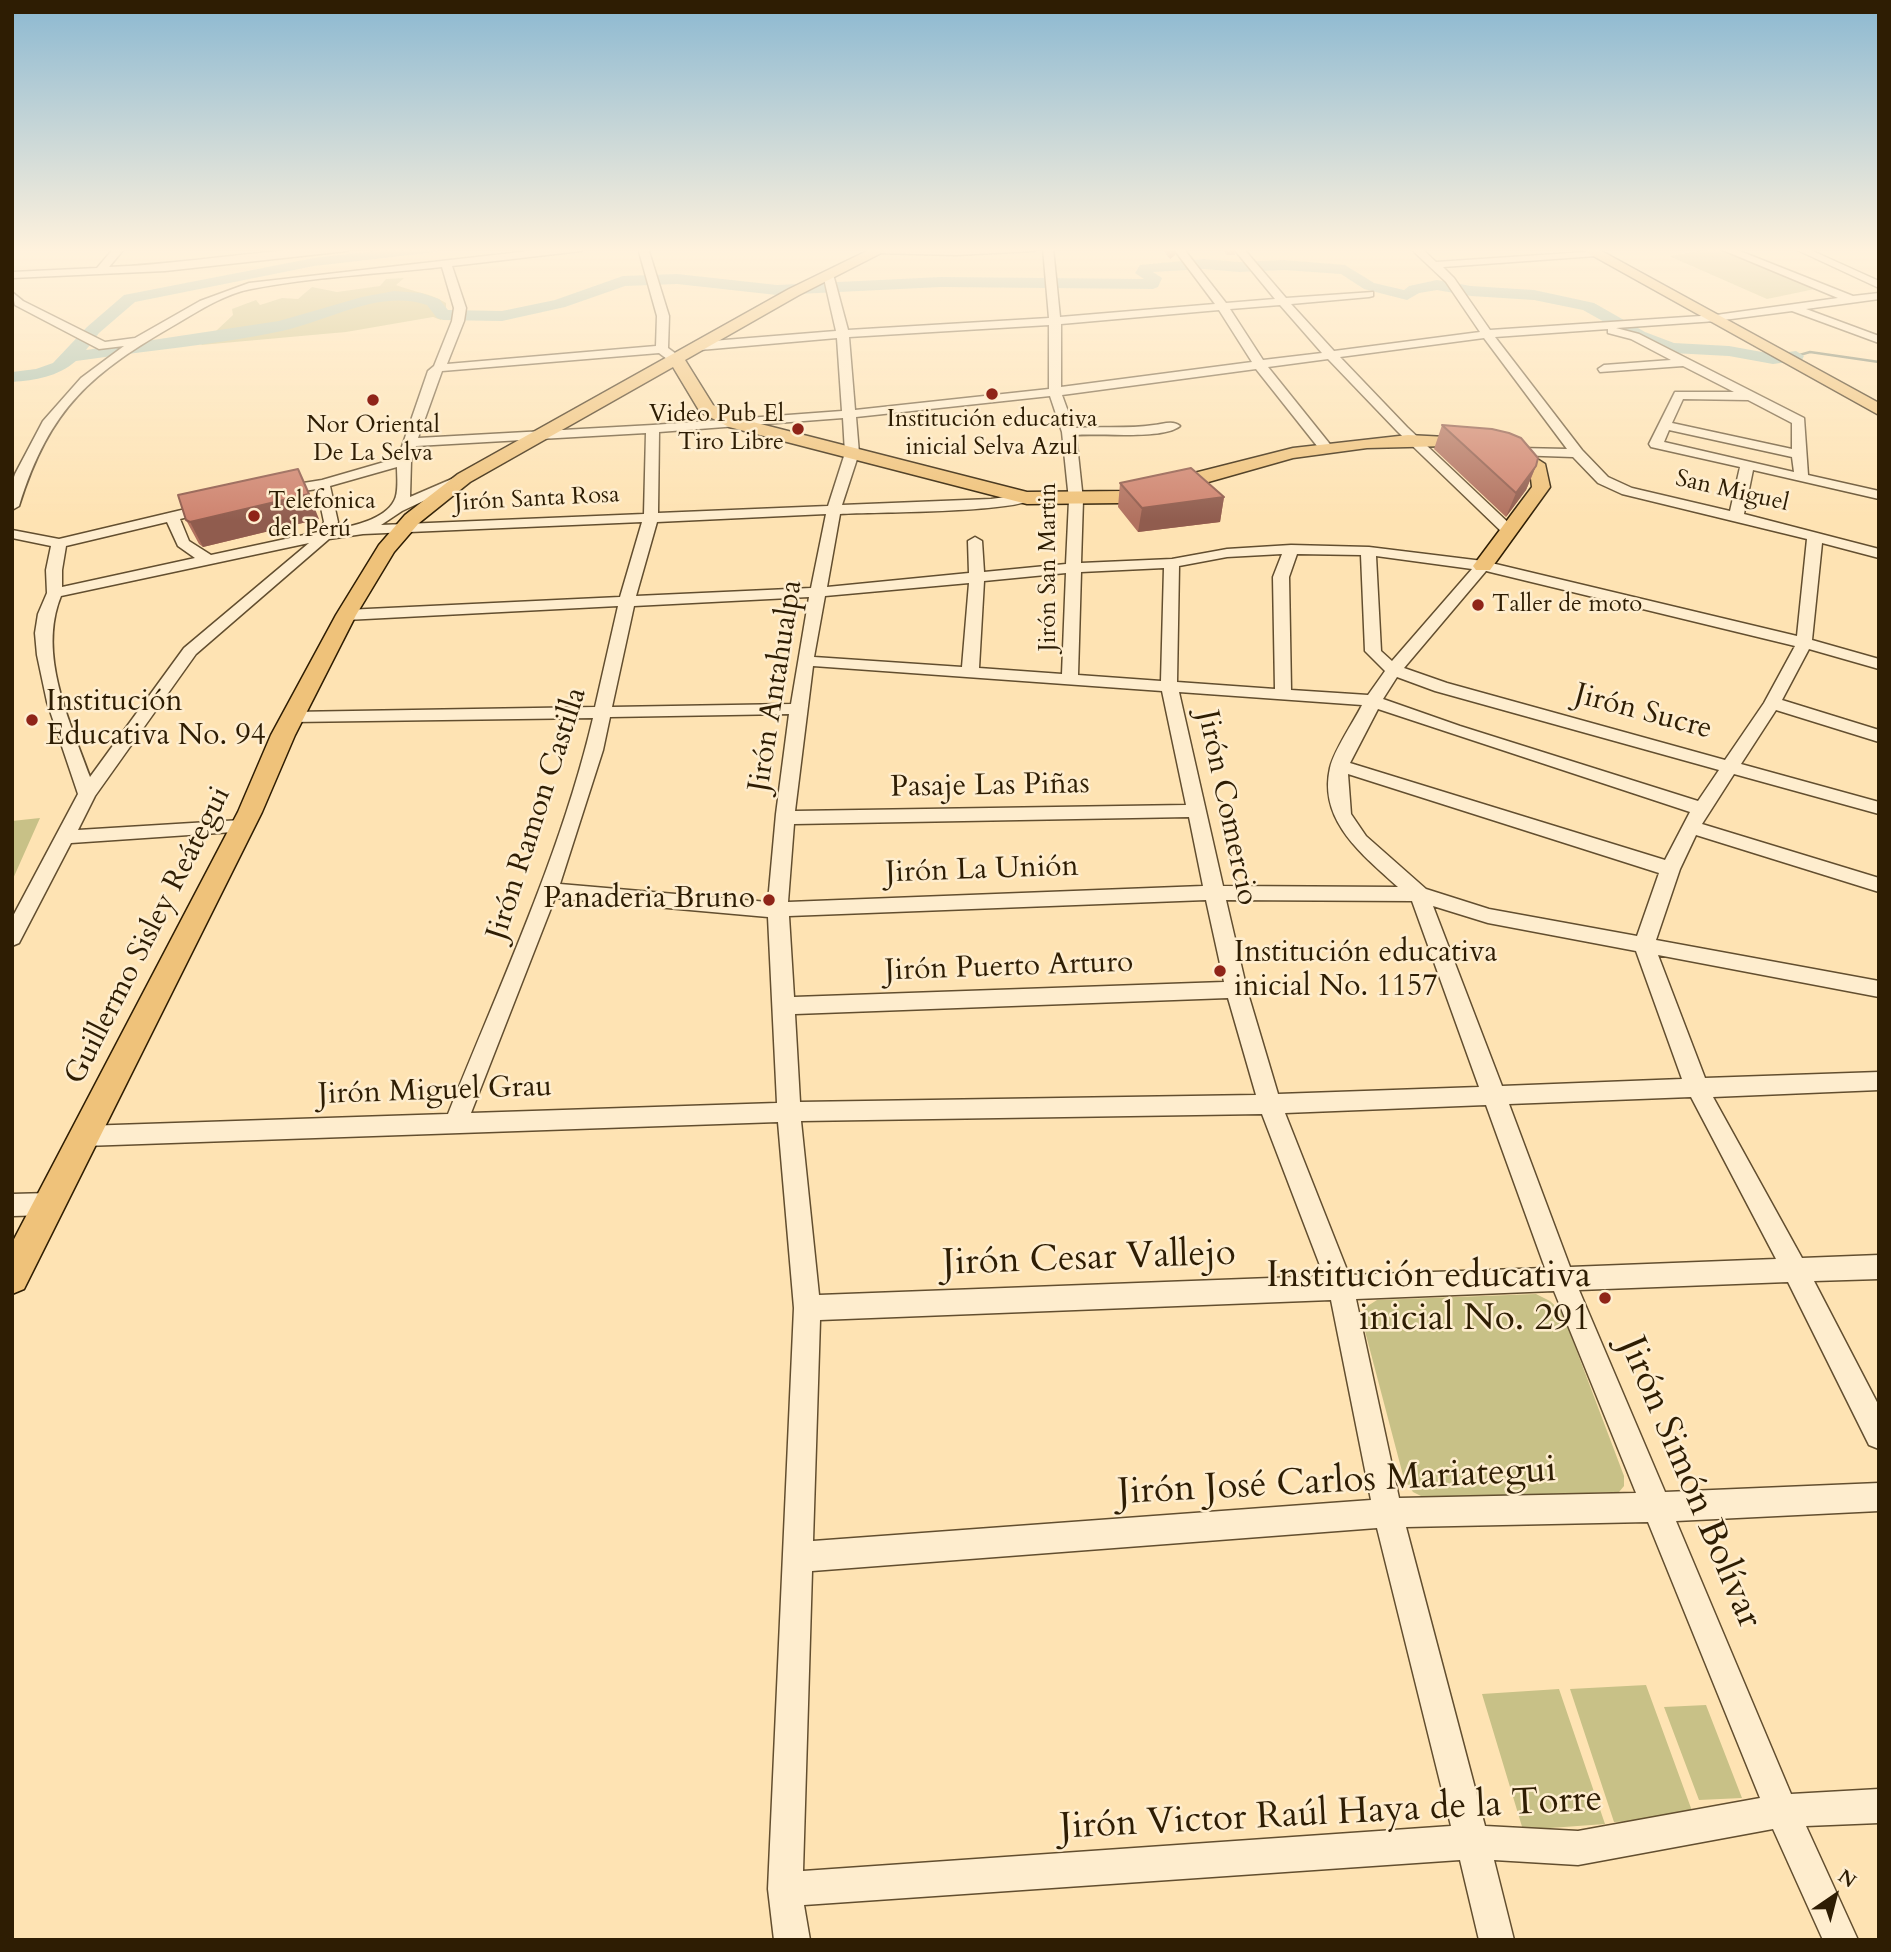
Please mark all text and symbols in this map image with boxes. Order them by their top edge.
marker: Institución educativa inicial Selva Azul [984,386,1000,402]
marker: Nor Oriental De La Selva [365,392,381,408]
place label: Video Pub El Tiro Libre [649,401,784,457]
place label: Institución educativa inicial Selva Azul [887,406,1097,462]
place label: Nor Oriental De La Selva [306,412,440,468]
marker: Video Pub El Tiro Libre [790,421,806,437]
street label: San Miguel [1673,465,1791,519]
street label: Jirón Santa Rosa [454,481,620,519]
street label: Jirón San Martin [1035,483,1063,651]
place label: Telefonica del Perú [268,488,375,544]
marker: Telefonica del Perú [246,508,262,524]
street label: Jirón Antahualpa [742,577,812,795]
place label: Taller de moto [1492,591,1642,619]
marker: Taller de moto [1470,597,1486,613]
street label: Jirón Sucre [1570,677,1716,749]
street label: Jirón Ramon Castilla [480,683,596,945]
place label: Institución Educativa No. 94 [46,685,266,756]
street label: Jirón Comercio [1188,707,1264,909]
marker: Institución Educativa No. 94 [24,712,40,728]
street label: Pasaje Las Piñas [890,767,1090,807]
street label: Guillermo Sisley Reátegui [58,781,240,1091]
street label: Jirón La Unión [885,850,1079,892]
place label: Panaderia Bruno [543,882,755,918]
marker: Panaderia Bruno [761,892,777,908]
place label: Institución educativa inicial No. 1157 [1234,936,1497,1006]
street label: Jirón Puerto Arturo [884,946,1134,990]
marker: Institución educativa inicial No. 1157 [1212,963,1228,979]
street label: Jirón Miguel Grau [317,1070,553,1114]
street label: Jirón Cesar Vallejo [942,1233,1236,1287]
place label: Institución educativa inicial No. 291 [1266,1255,1591,1342]
marker: Institución educativa inicial No. 291 [1597,1290,1613,1306]
street label: Jirón Simón Bolívar [1608,1331,1770,1635]
street label: Jirón José Carlos Mariategui [1117,1449,1557,1517]
street label: Jirón Victor Raúl Haya de la Torre [1059,1779,1603,1851]
north arrow [1800,1861,1870,1931]
text: N [1833,1863,1861,1894]

